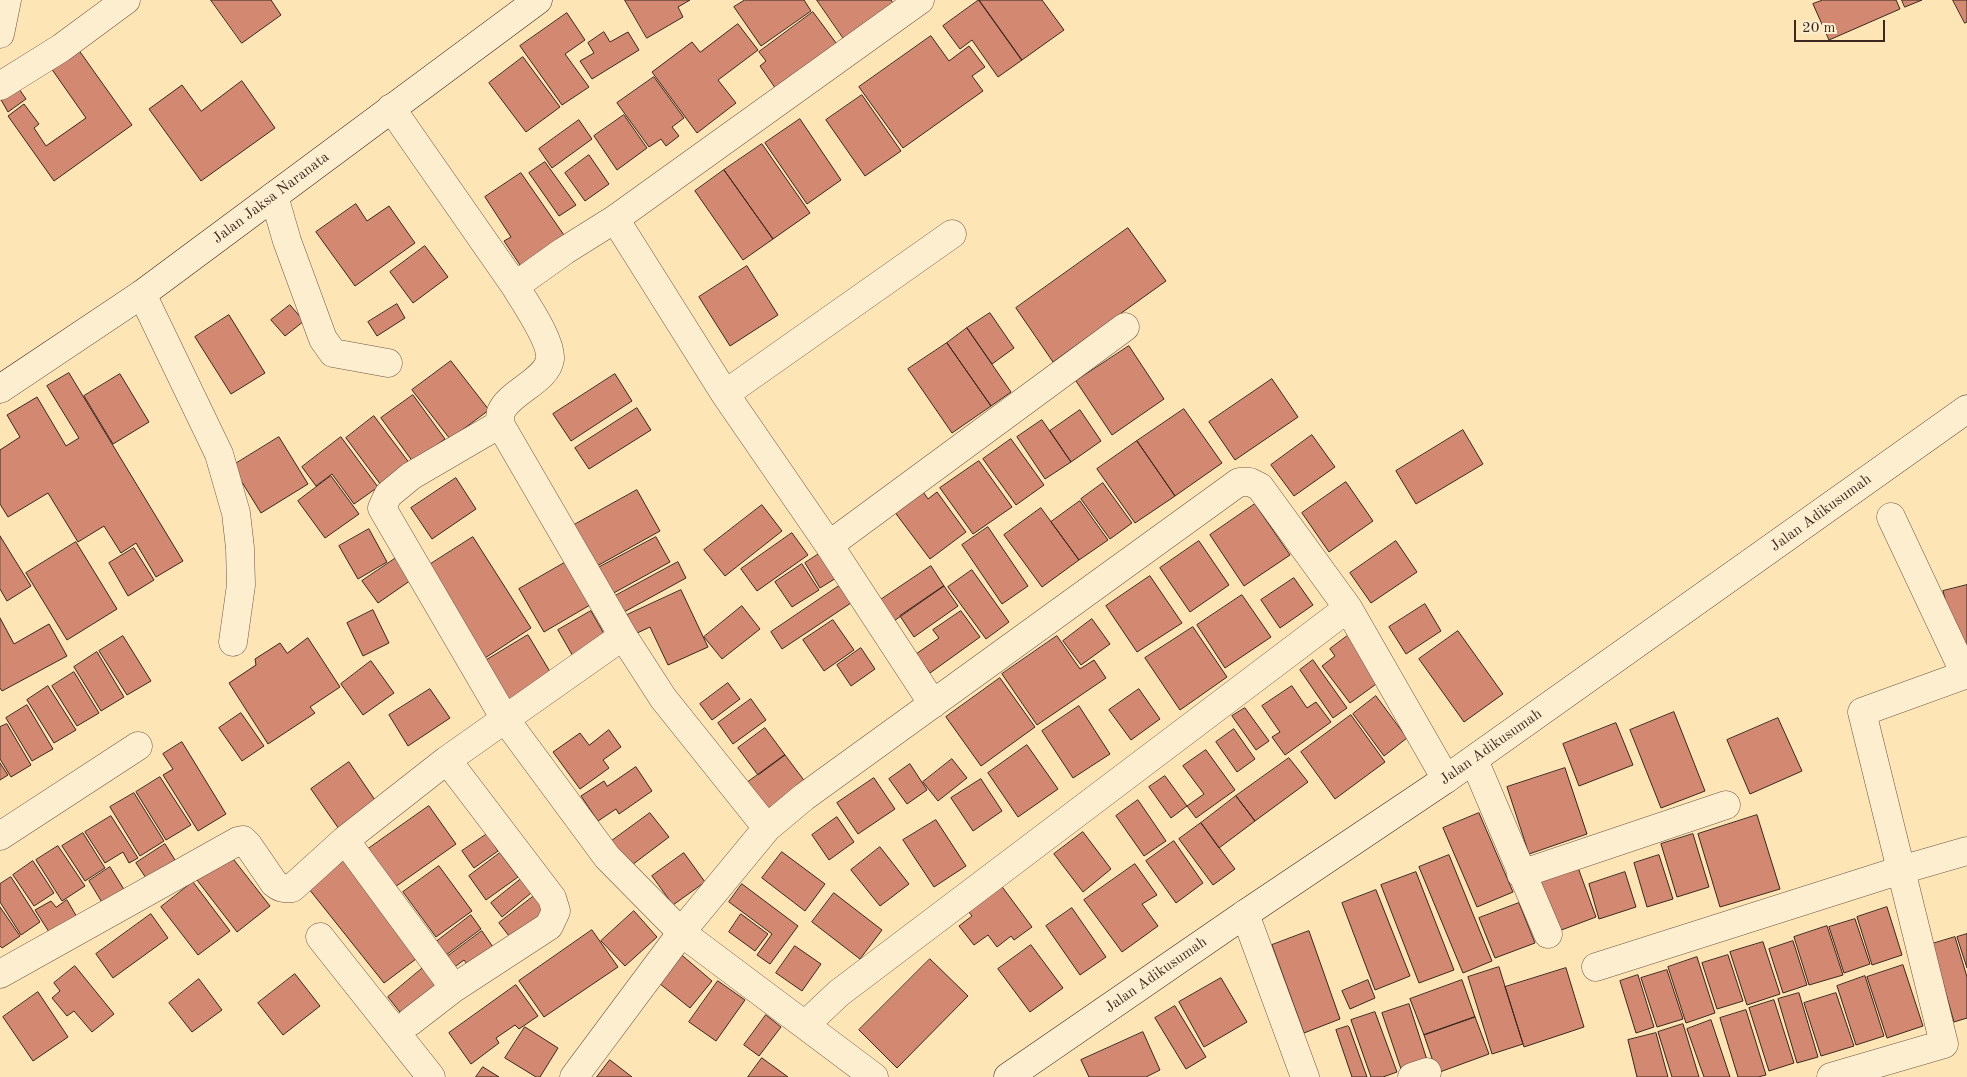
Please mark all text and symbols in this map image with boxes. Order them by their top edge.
scale bar [1797,10,1888,42]
text: 20 m [1802,21,1836,36]
street label: Jalan Jaksa Naranata [209,148,333,248]
street label: Jalan Adikusumah [1767,470,1875,556]
street label: Jalan Adikusumah [1437,705,1545,789]
street label: Jalan Adikusumah [1102,933,1210,1017]

